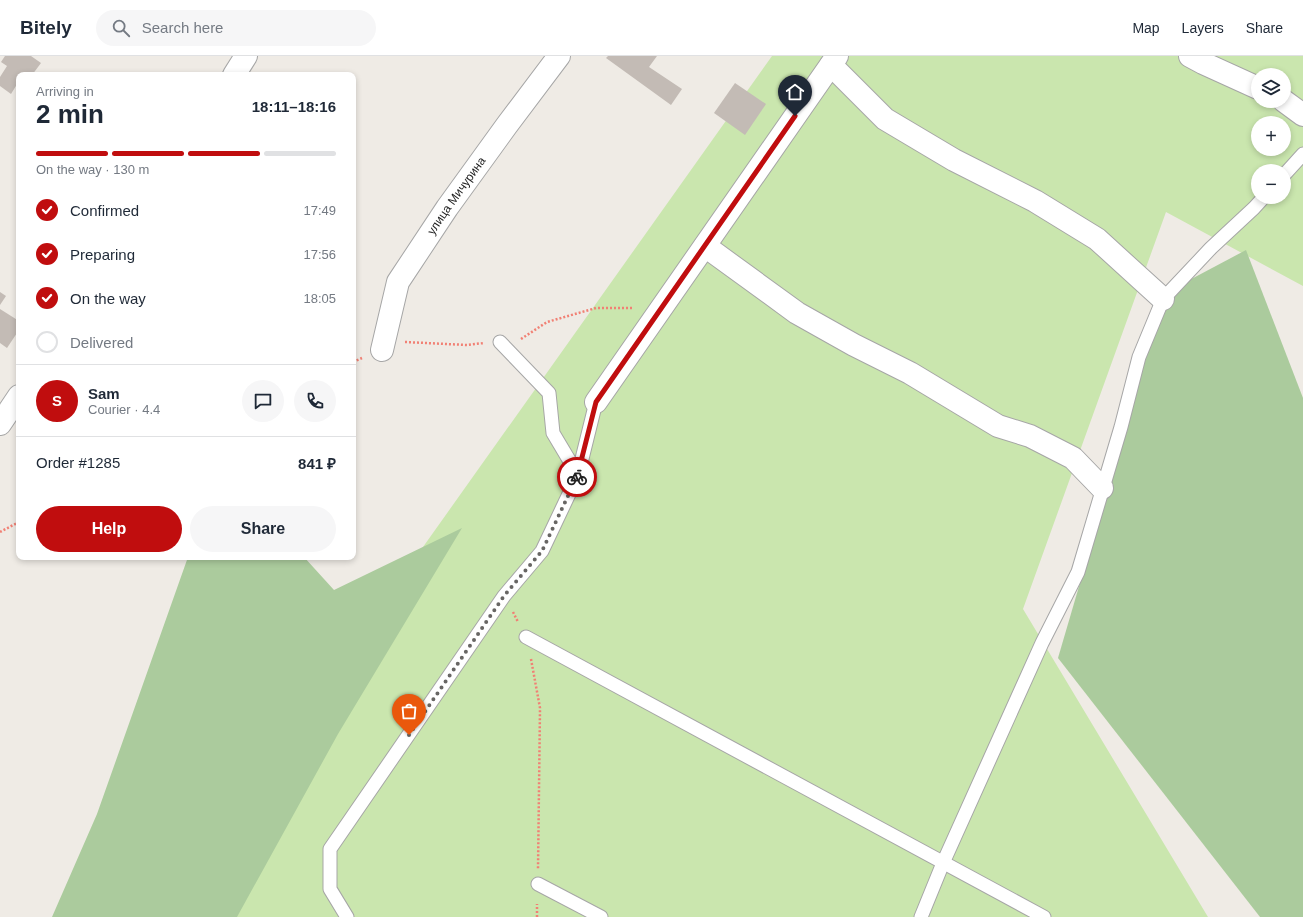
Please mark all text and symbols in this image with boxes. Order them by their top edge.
search box [96,10,376,46]
text: Bitely [20,17,72,38]
icon: search [110,17,132,39]
text: Search here [142,19,223,36]
text: Map [1132,20,1160,36]
text: Layers [1182,20,1224,36]
text: Share [1246,20,1283,36]
map controls [1251,68,1291,204]
button: layers [1251,68,1291,108]
pin [778,75,812,116]
icon: home [784,81,806,103]
text: Arriving in [36,84,94,99]
text: 18:11–18:16 [252,98,336,115]
text: 2 min [36,99,104,129]
button: + [1251,116,1291,156]
street label: улица Мичурина [424,154,489,237]
text: On the way · 130 m [36,162,149,177]
button: − [1251,164,1291,204]
icon: check [36,199,58,221]
text: Confirmed [70,202,139,219]
text: 17:49 [303,203,336,218]
icon: check [36,243,58,265]
text: Preparing [70,246,135,263]
text: 17:56 [303,247,336,262]
icon: check [36,287,58,309]
text: On the way [70,290,146,307]
text: 18:05 [303,291,336,306]
text: Delivered [70,334,133,351]
button: chat [242,380,284,422]
button: phone [294,380,336,422]
text: Sam [88,385,120,402]
text: S [52,392,62,409]
text: Courier · 4.4 [88,402,160,417]
text: Order #1285 [36,454,120,471]
text: 841 ₽ [298,455,336,472]
courier [557,457,597,497]
icon: bike [566,466,588,488]
button: Help [36,506,182,552]
button: Share [190,506,336,552]
pin [392,694,426,735]
icon: bag [398,700,420,722]

